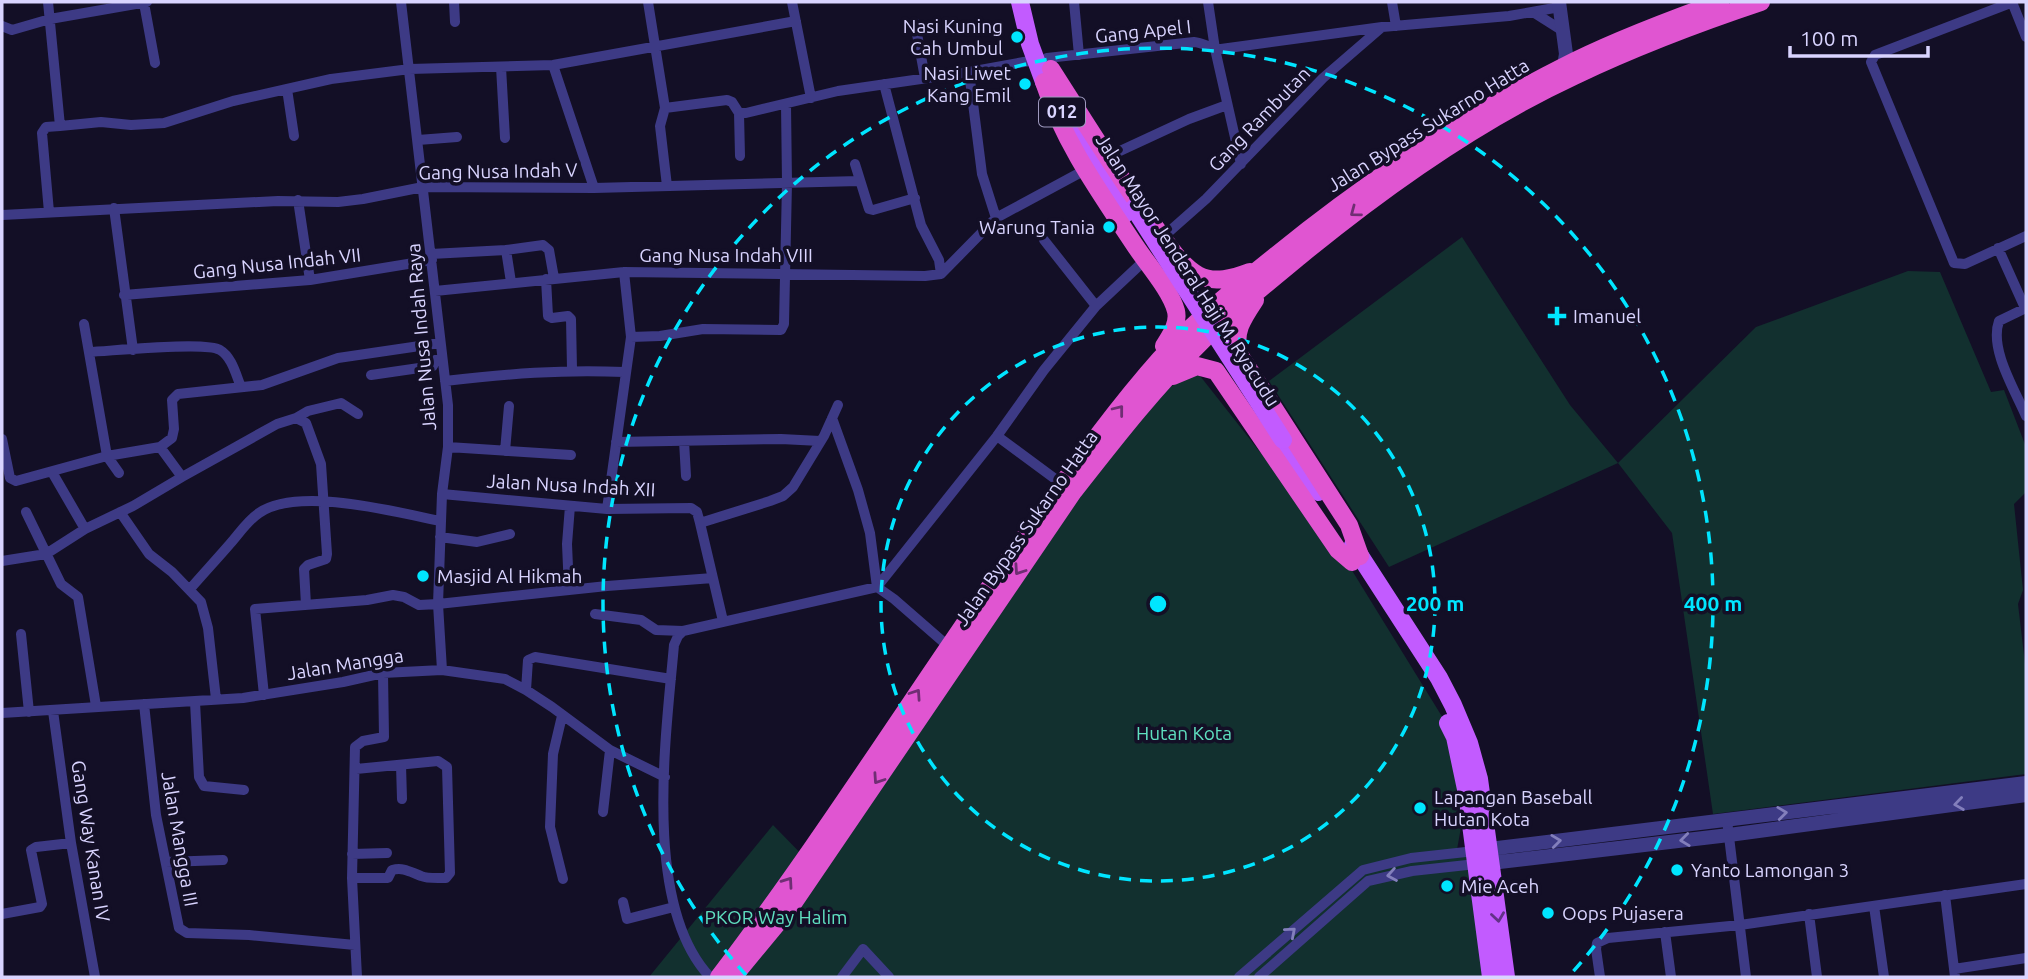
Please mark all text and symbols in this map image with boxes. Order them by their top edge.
scale bar [1790,14,1928,58]
place label: Nasi Kuning Cah Umbul [903,15,1003,59]
street label: Gang Apel I [1094,15,1192,47]
text: 100 m [1800,26,1858,50]
marker: Nasi Kuning Cah Umbul [1009,29,1025,45]
street label: Jalan Bypass Sukarno Hatta [1323,54,1533,196]
place label: Nasi Liwet Kang Emil [924,62,1012,106]
street label: Gang Rambutan [1204,62,1314,176]
marker: Nasi Liwet Kang Emil [1017,76,1033,92]
road number: 012 [1039,98,1085,127]
street label: Jalan Mayor Jenderal Haji M. Ryacudu [1092,130,1284,410]
street label: Gang Nusa Indah V [418,159,578,183]
one-way arrow [1350,204,1362,217]
place label: Warung Tania [979,216,1095,238]
marker: Warung Tania [1101,219,1117,235]
street label: Jalan Nusa Indah Raya [402,242,440,432]
street label: Gang Nusa Indah VII [192,243,362,283]
street label: Gang Nusa Indah VIII [639,244,813,266]
place label: Imanuel [1573,305,1641,327]
marker: Imanuel [1547,306,1567,326]
one-way arrow [1111,405,1124,417]
street label: Jalan Bypass Sukarno Hatta [950,426,1102,630]
street label: Jalan Nusa Indah XII [486,470,656,500]
one-way arrow [1015,562,1027,575]
place label: Masjid Al Hikmah [437,565,582,587]
marker: Masjid Al Hikmah [415,568,431,584]
text: 200 m [1406,591,1464,615]
text: 400 m [1684,591,1742,615]
centre of rings [1146,592,1170,616]
street label: Jalan Mangga [285,644,405,684]
one-way arrow [908,689,920,702]
park label: Hutan Kota [1136,722,1232,744]
street label: Gang Way Kanan IV [67,759,115,923]
street label: Jalan Mangga III [157,770,203,908]
one-way arrow [874,771,886,784]
place label: Lapangan Baseball Hutan Kota [1434,786,1593,830]
one-way arrow [1953,796,1964,811]
marker: Lapangan Baseball Hutan Kota [1412,800,1428,816]
one-way arrow [1776,805,1788,820]
one-way arrow [1551,833,1562,848]
one-way arrow [1679,833,1690,848]
place label: Yanto Lamongan 3 [1691,859,1849,881]
marker: Yanto Lamongan 3 [1669,862,1685,878]
one-way arrow [1386,867,1398,882]
place label: Mie Aceh [1461,875,1539,897]
one-way arrow [780,877,792,890]
marker: Mie Aceh [1439,878,1455,894]
place label: Oops Pujasera [1562,902,1684,924]
marker: Oops Pujasera [1540,905,1556,921]
park label: PKOR Way Halim [705,906,847,928]
one-way arrow [1490,912,1505,923]
one-way arrow [1283,928,1296,940]

